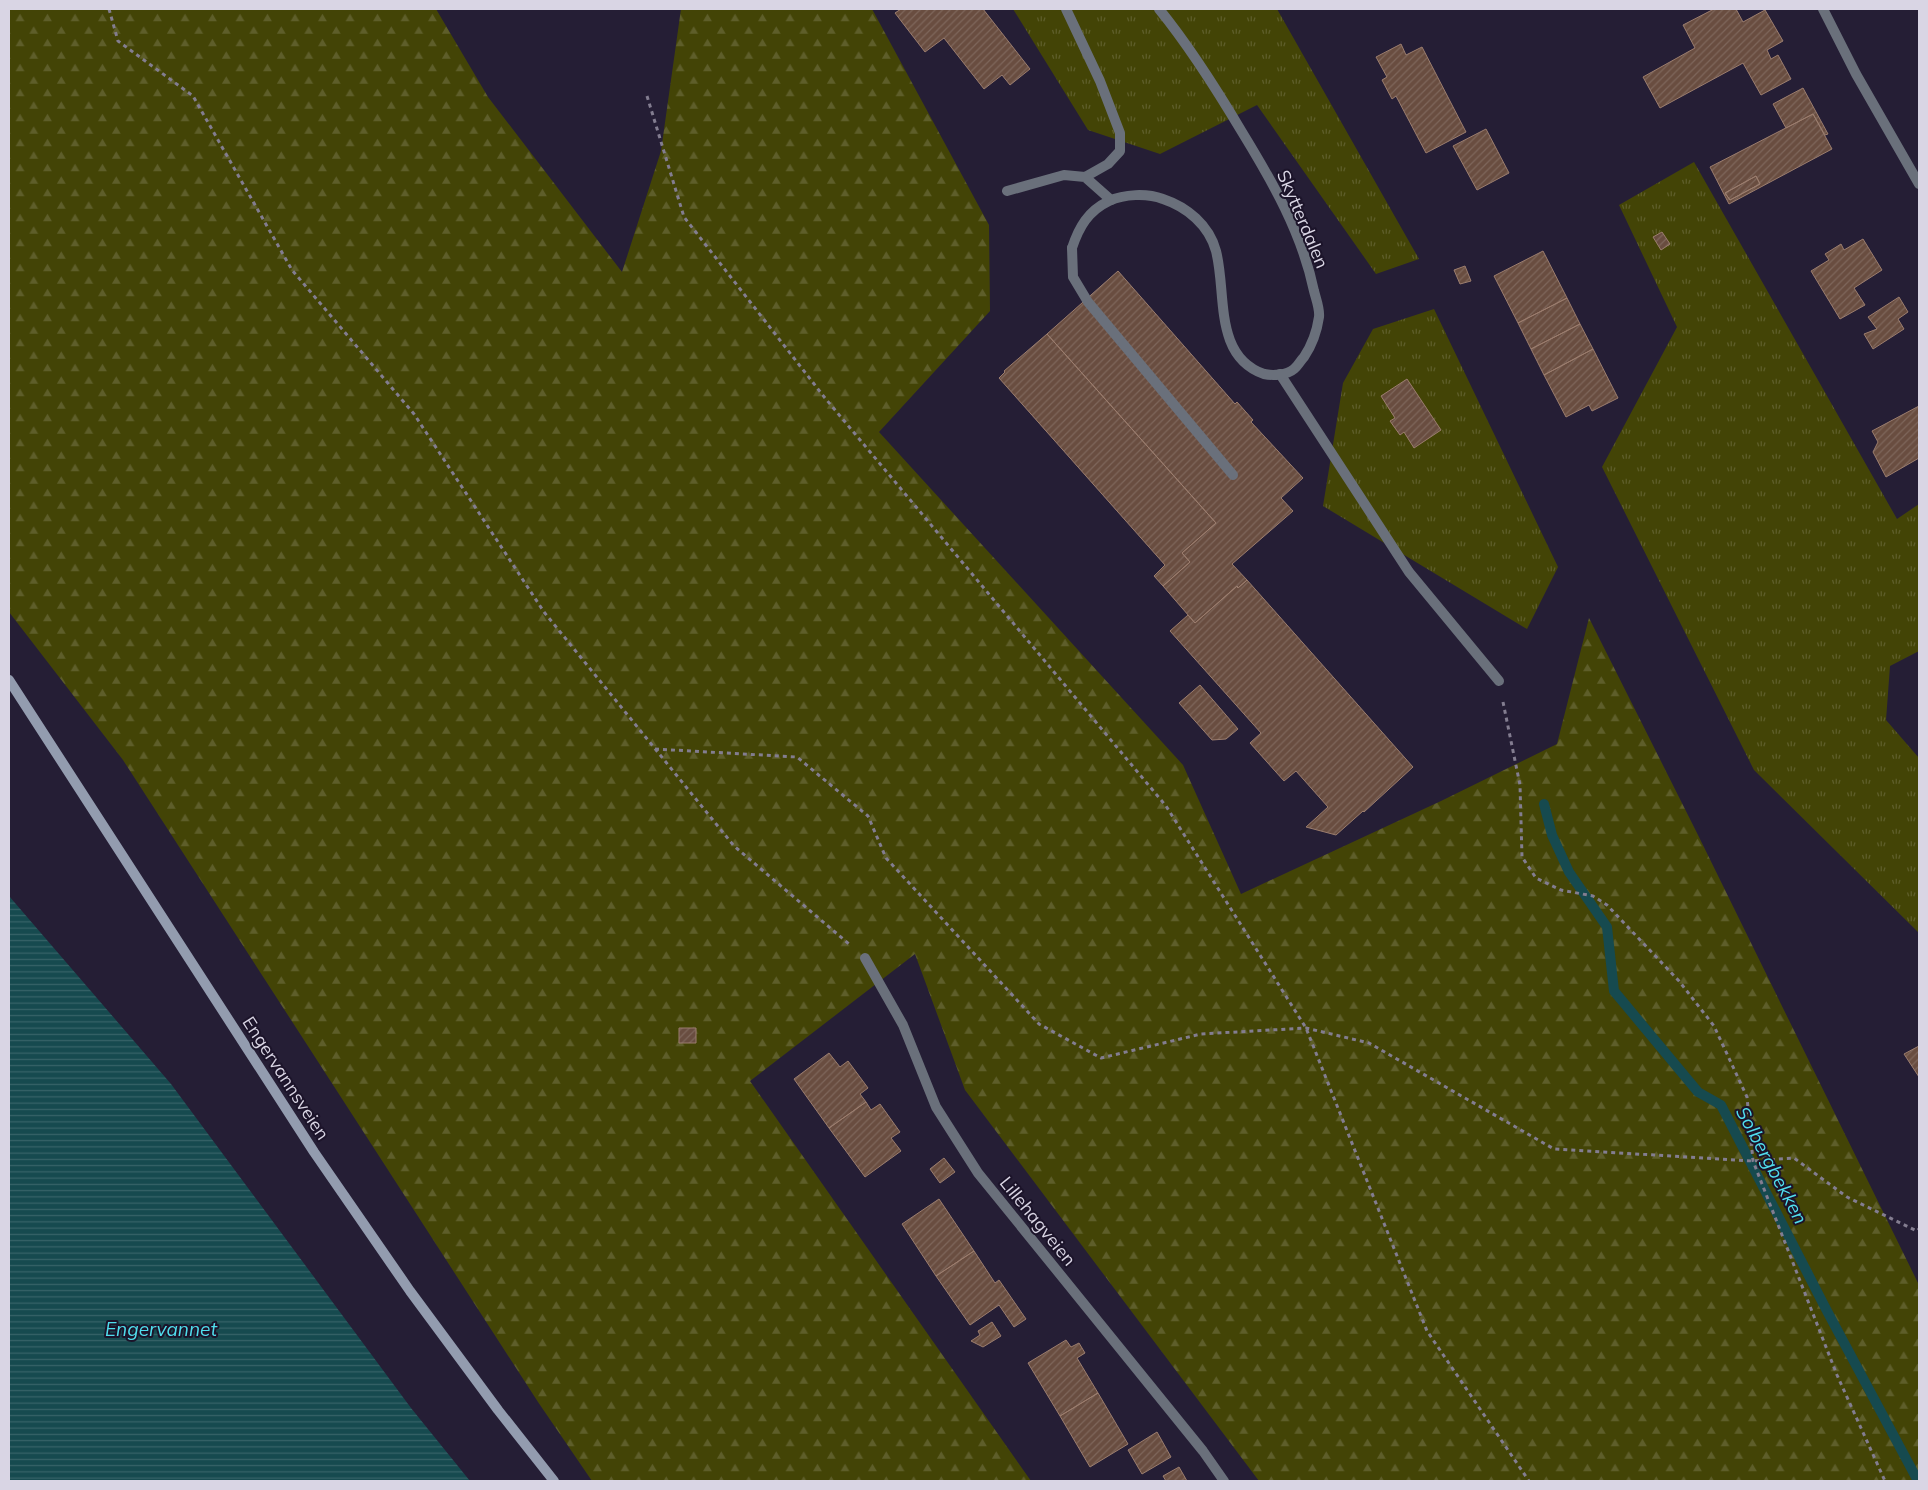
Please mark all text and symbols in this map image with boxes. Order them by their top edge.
street label: Skytterdalen [1272,166,1334,272]
street label: Engervannsveien [237,1012,335,1144]
water label: Solbergbekken [1731,1102,1813,1228]
street label: Lillehagveien [995,1172,1081,1270]
water label: Engervannet [105,1317,218,1341]

